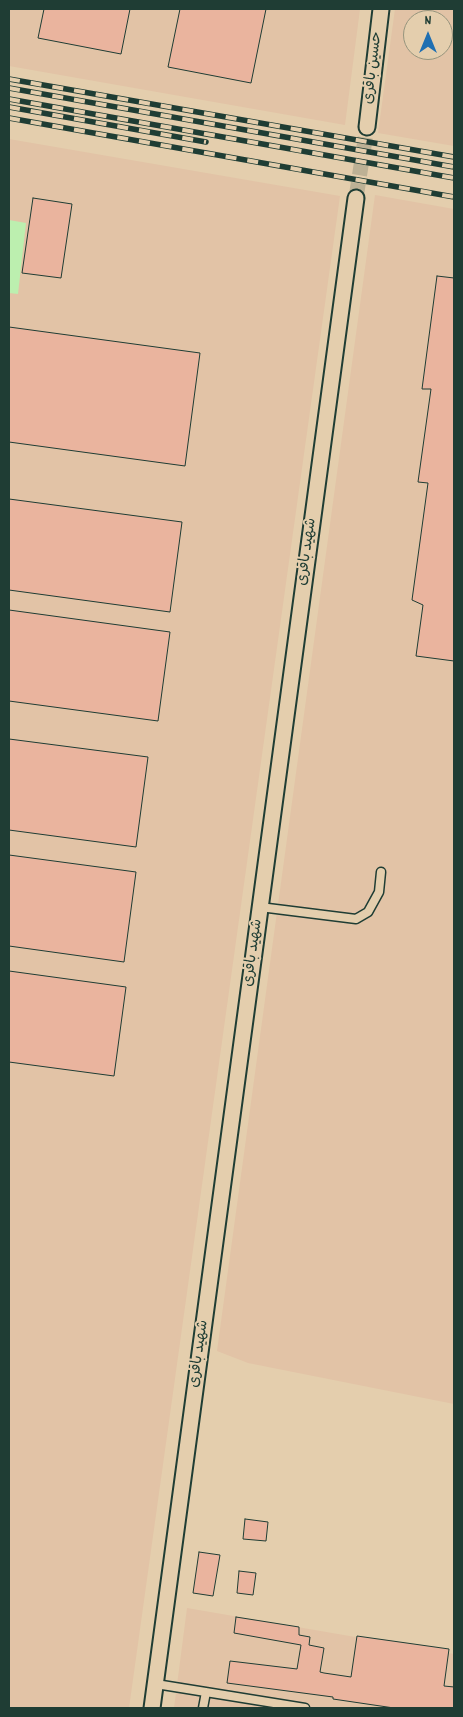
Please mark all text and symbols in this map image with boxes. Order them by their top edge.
north arrow [403,10,453,60]
text: N [425,11,431,31]
street label: حسین باقری [361,31,387,105]
street label: شهید باقری [294,517,322,587]
street label: شهید باقری [240,918,268,988]
street label: شهید باقری [186,1319,214,1389]

